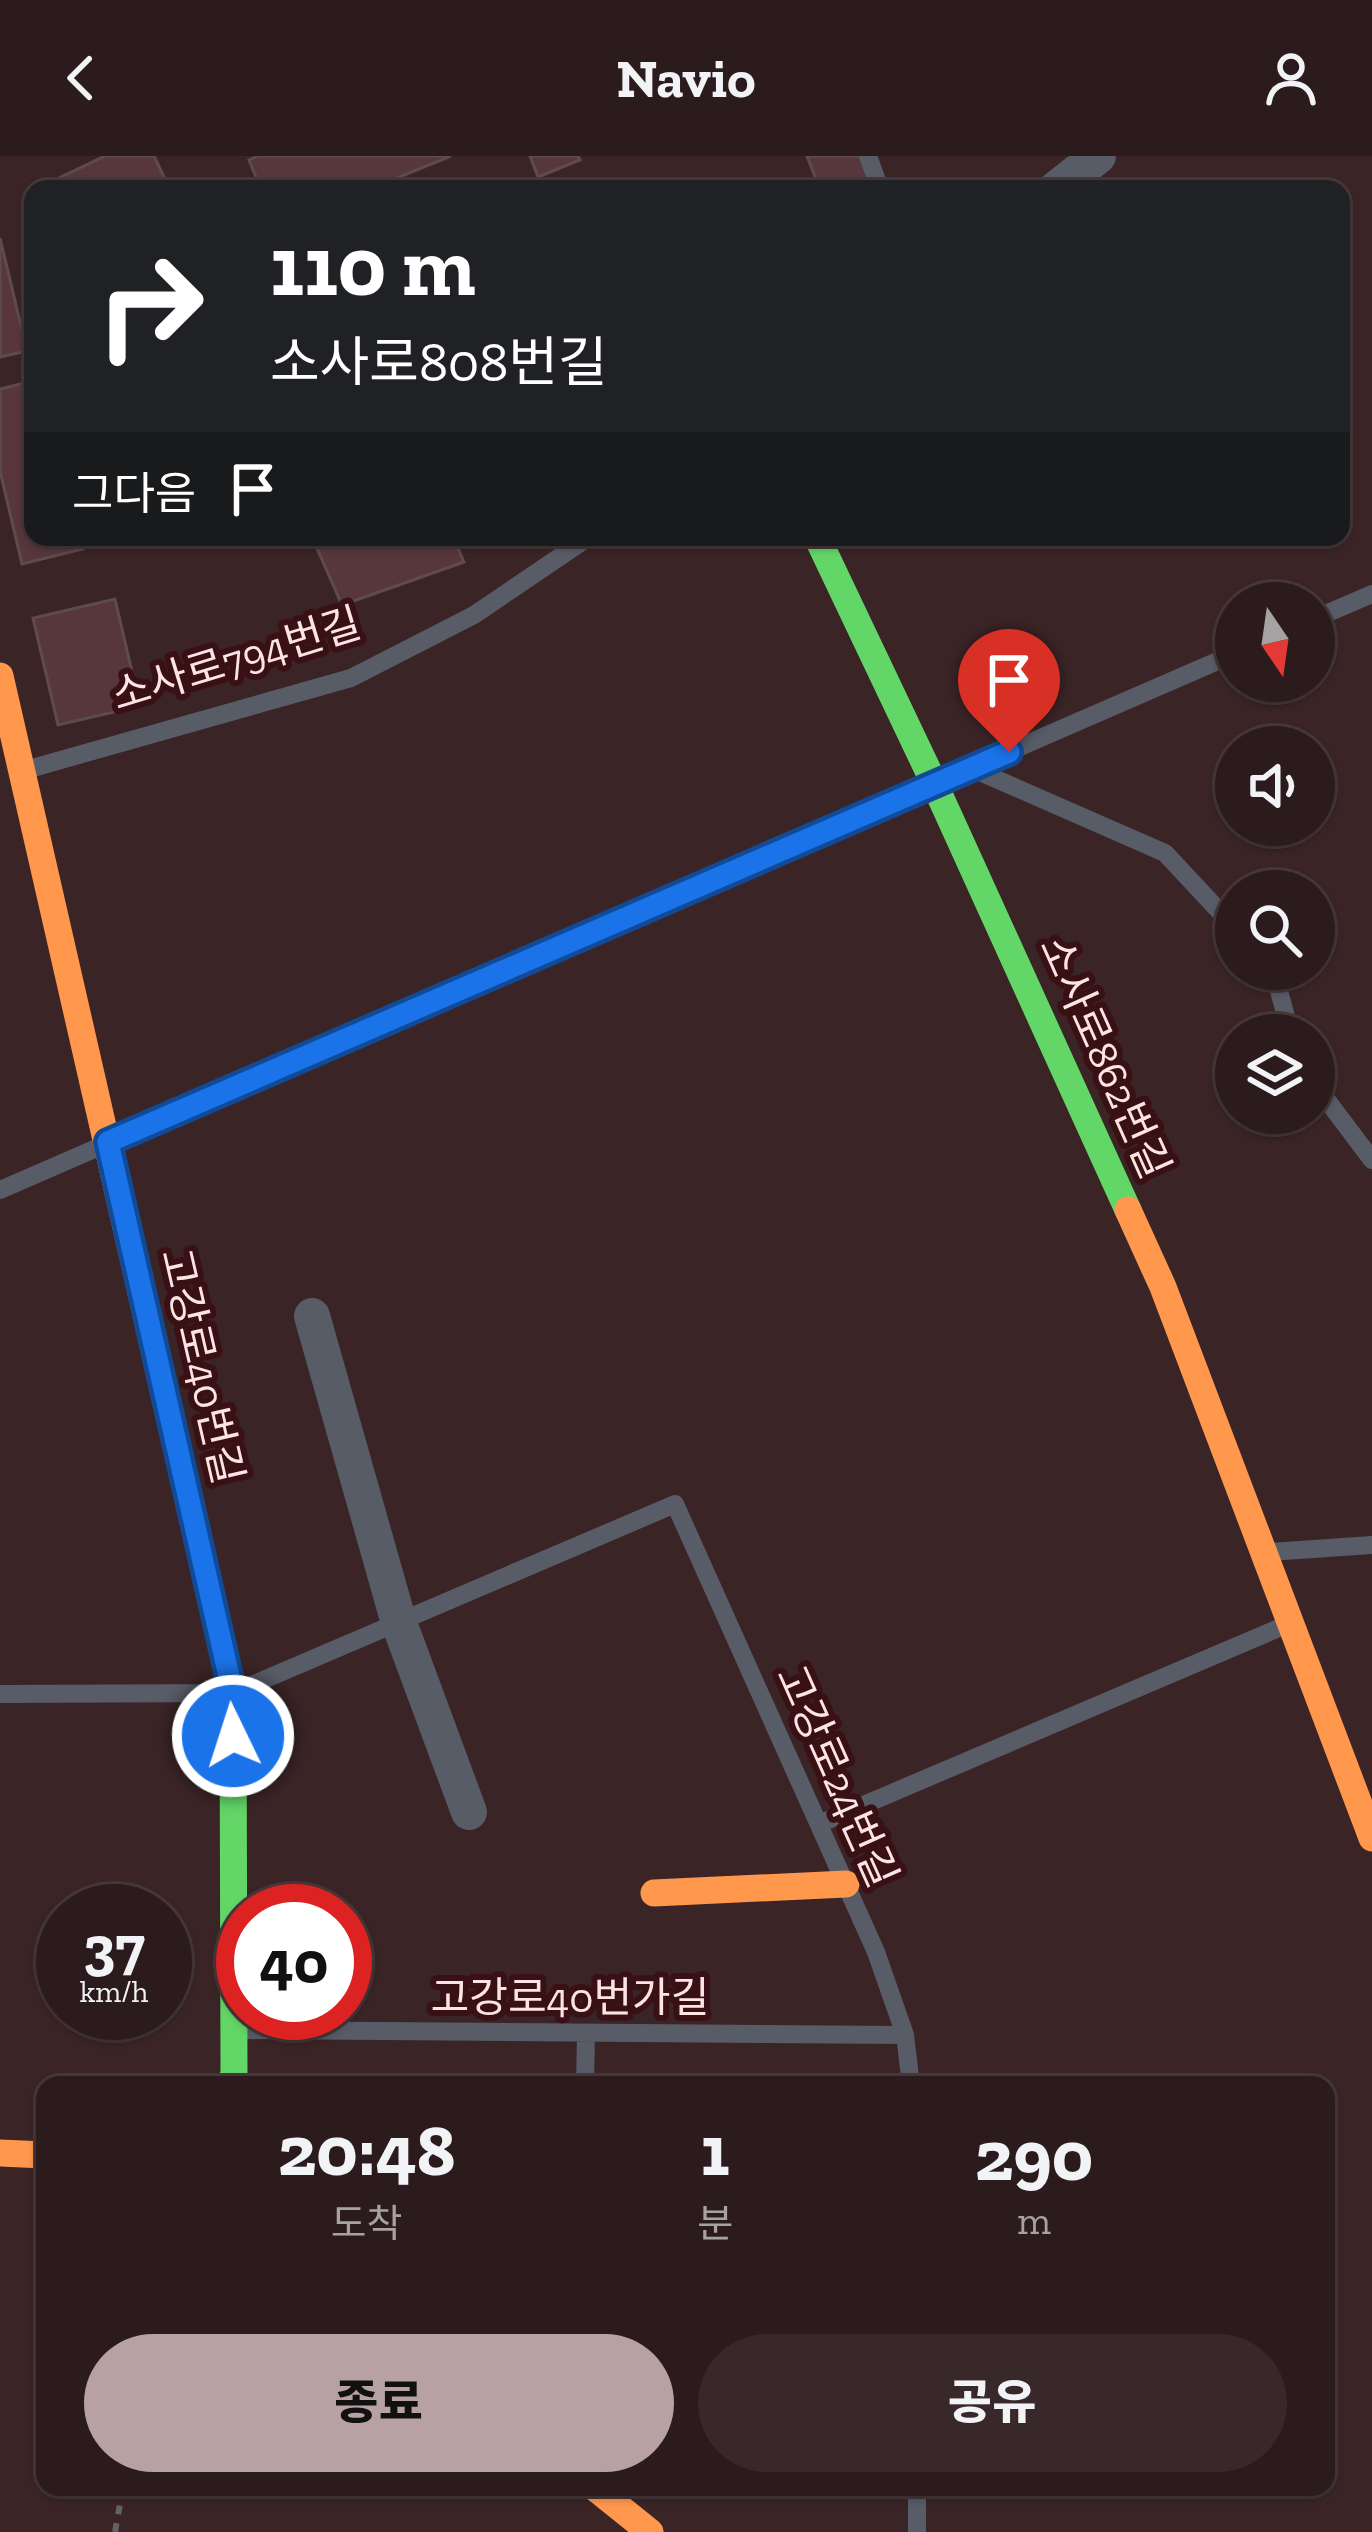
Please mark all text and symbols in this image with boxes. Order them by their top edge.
icon: back [48,45,114,111]
icon: person [1258,45,1324,111]
text: Navio [617,46,755,111]
text: 110 m [270,216,476,317]
icon: right [72,228,228,384]
text: 소사로808번길 [270,330,608,395]
icon: arrive [220,456,286,522]
text: 그다음 [72,467,196,521]
north arrow [1215,582,1335,702]
map controls [1215,582,1335,1134]
street label: 소사로794번길 [105,597,367,721]
pin [958,629,1060,752]
icon: arrive [976,647,1042,713]
button: sound [1215,726,1335,846]
button: search [1215,870,1335,990]
street label: 소사로862번길 [1029,928,1181,1186]
button: layers [1215,1014,1335,1134]
street label: 고강로40번길 [150,1243,254,1489]
street label: 고강로24번길 [765,1657,909,1895]
position arrow [170,1673,296,1799]
speed limit sign: 40 [216,1884,372,2040]
text: 37 [83,1911,145,1983]
street label: 고강로40번가길 [431,1972,709,2023]
text: km/h [80,1974,148,2010]
text: 20:48 [278,2107,455,2193]
text: 1 [701,2107,730,2193]
text: 290 [975,2112,1093,2198]
text: m [1017,2197,1051,2244]
text: 도착 [331,2200,402,2247]
text: 분 [697,2200,733,2247]
button: 종료 [84,2334,674,2472]
button: 공유 [698,2334,1287,2472]

